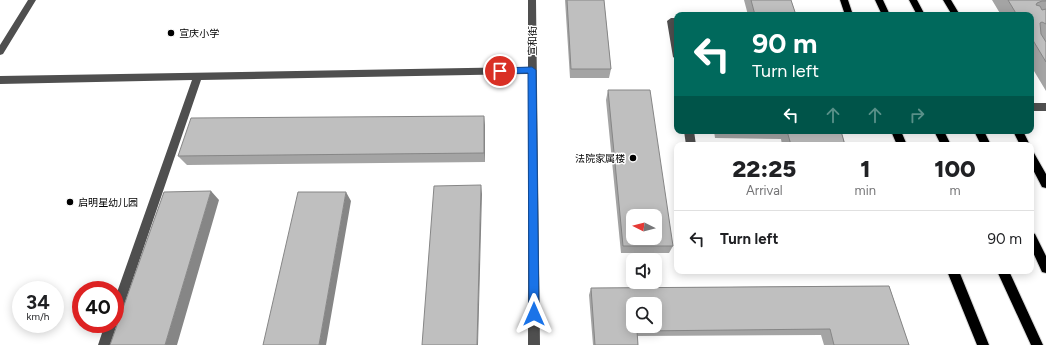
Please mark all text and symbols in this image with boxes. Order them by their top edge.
street label: 宣和街 [526,26,539,56]
text: 90 m [752,26,817,60]
place label: 宣庆小学 [179,27,219,40]
marker: 宣庆小学 [166,28,176,38]
icon: left [686,28,738,80]
pin [483,54,517,88]
icon: arrive [489,60,511,82]
text: Turn left [752,60,819,82]
icon: left [780,104,802,126]
icon: ahead [822,104,844,126]
icon: ahead [864,104,886,126]
icon: right [906,104,928,126]
place label: 法院家属楼 [575,152,625,165]
marker: 法院家属楼 [628,153,638,163]
text: 22:25 [732,154,796,183]
text: 1 [860,154,870,183]
text: 100 [934,154,976,183]
text: Arrival [746,183,783,198]
text: min [855,183,876,198]
text: m [949,183,960,198]
place label: 启明星幼儿园 [78,196,138,209]
marker: 启明星幼儿园 [65,197,75,207]
north arrow [626,209,662,245]
map controls [626,209,662,333]
icon: left [686,228,708,250]
text: Turn left [720,230,778,248]
text: 90 m [987,230,1022,248]
button: sound [626,253,662,289]
speed limit sign: 40 [72,281,124,333]
text: 34 [26,290,50,314]
position arrow [513,293,555,335]
button: search [626,297,662,333]
text: km/h [27,310,49,323]

